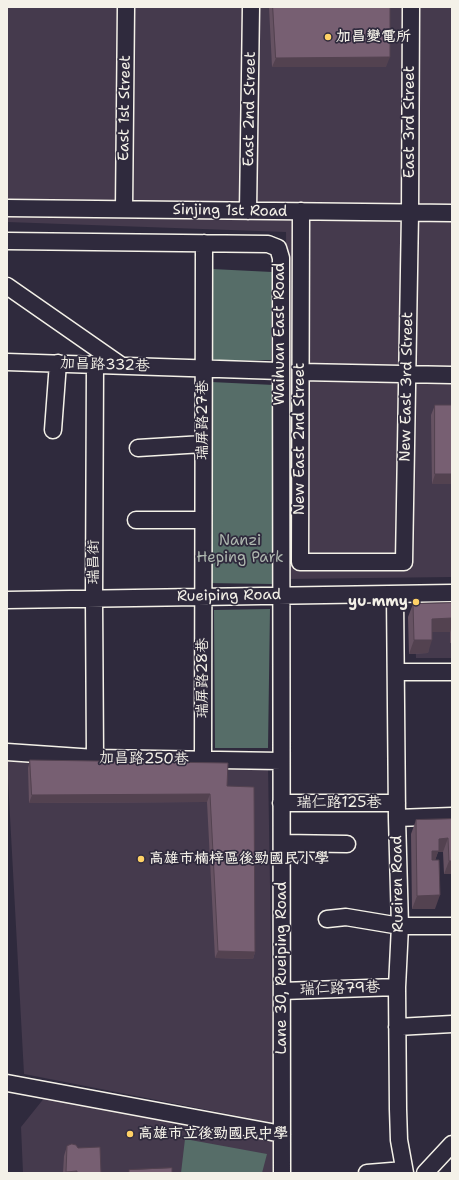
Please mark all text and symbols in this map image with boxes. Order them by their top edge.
place label: 加昌變電所 [336,28,411,46]
marker: 加昌變電所 [323,32,333,42]
street label: East 2nd Street [240,51,260,167]
street label: East 1st Street [115,55,135,161]
street label: East 3rd Street [401,66,419,178]
street label: Sinjing 1st Road [172,201,288,221]
street label: Waihuan East Road [271,262,289,406]
street label: New East 3rd Street [397,312,417,462]
street label: 加昌路332巷 [60,354,150,376]
street label: New East 2nd Street [291,363,309,515]
street label: 瑞屏路27巷 [194,380,212,460]
park label: Nanzi Heping Park [196,532,284,567]
street label: 瑞昌街 [85,540,103,584]
street label: Rueiping Road [177,586,281,606]
place label: yu mmy [348,593,408,611]
marker: yu mmy [411,597,421,607]
street label: 瑞屏路28巷 [194,638,212,718]
street label: 加昌路250巷 [99,749,189,769]
street label: 瑞仁路125巷 [297,794,381,812]
street label: Rueiren Road [388,835,408,933]
place label: 高雄市楠梓區後勁國民小學 [149,850,329,868]
marker: 高雄市楠梓區後勁國民小學 [136,854,146,864]
street label: Lane 30, Rueiping Road [273,882,291,1054]
street label: 瑞仁路79巷 [299,979,381,999]
place label: 高雄市立後勁國民中學 [138,1125,288,1143]
marker: 高雄市立後勁國民中學 [125,1129,135,1139]

